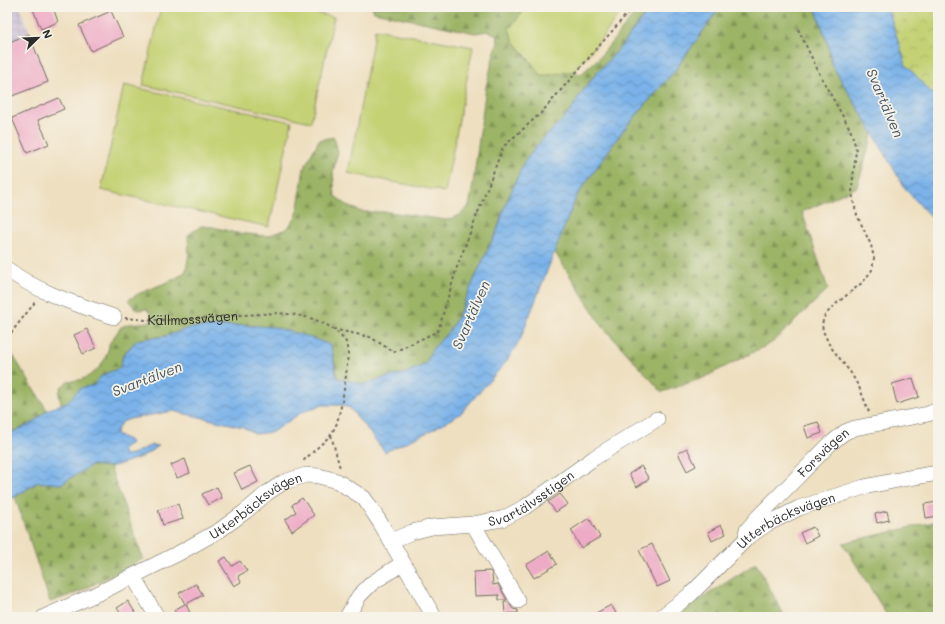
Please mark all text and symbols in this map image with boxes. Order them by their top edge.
north arrow [18,18,58,58]
text: N [39,27,56,41]
water label: Svartälven [862,65,909,140]
water label: Svartälven [447,277,494,352]
street label: Källmossvägen [148,306,238,328]
water label: Svartälven [109,356,185,401]
street label: Forsvägen [793,423,852,480]
street label: Svartälvsstigen [487,466,577,529]
street label: Utterbäcksvägen [206,468,304,542]
street label: Utterbäcksvägen [732,488,837,552]

